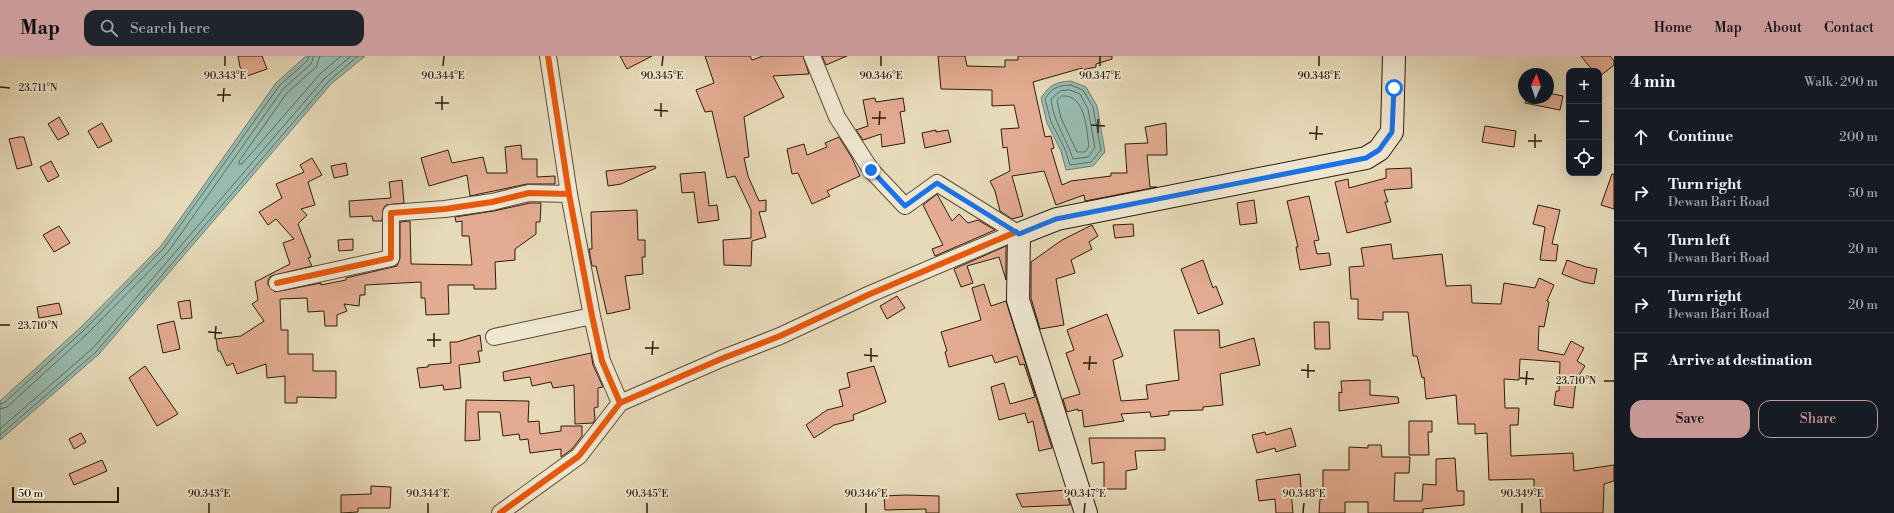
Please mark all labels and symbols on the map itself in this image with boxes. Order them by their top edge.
north arrow [1518,68,1554,104]
text: 90.343°E [204,70,246,82]
text: 90.344°E [421,70,465,82]
text: 90.345°E [641,70,683,82]
text: 90.346°E [859,70,903,82]
text: 90.347°E [1079,70,1121,82]
text: 90.348°E [1297,70,1341,82]
route start [1385,79,1403,97]
text: 23.711°N [19,82,58,94]
route end [862,161,880,179]
text: 23.710°N [18,320,59,332]
text: 23.710°N [1556,375,1597,387]
scale bar [12,485,119,504]
text: 90.343°E [188,488,230,500]
text: 90.344°E [406,488,450,500]
text: 90.345°E [626,488,668,500]
text: 90.346°E [844,488,888,500]
text: 90.347°E [1064,488,1106,500]
text: 90.348°E [1282,488,1326,500]
text: 90.349°E [1500,488,1544,500]

